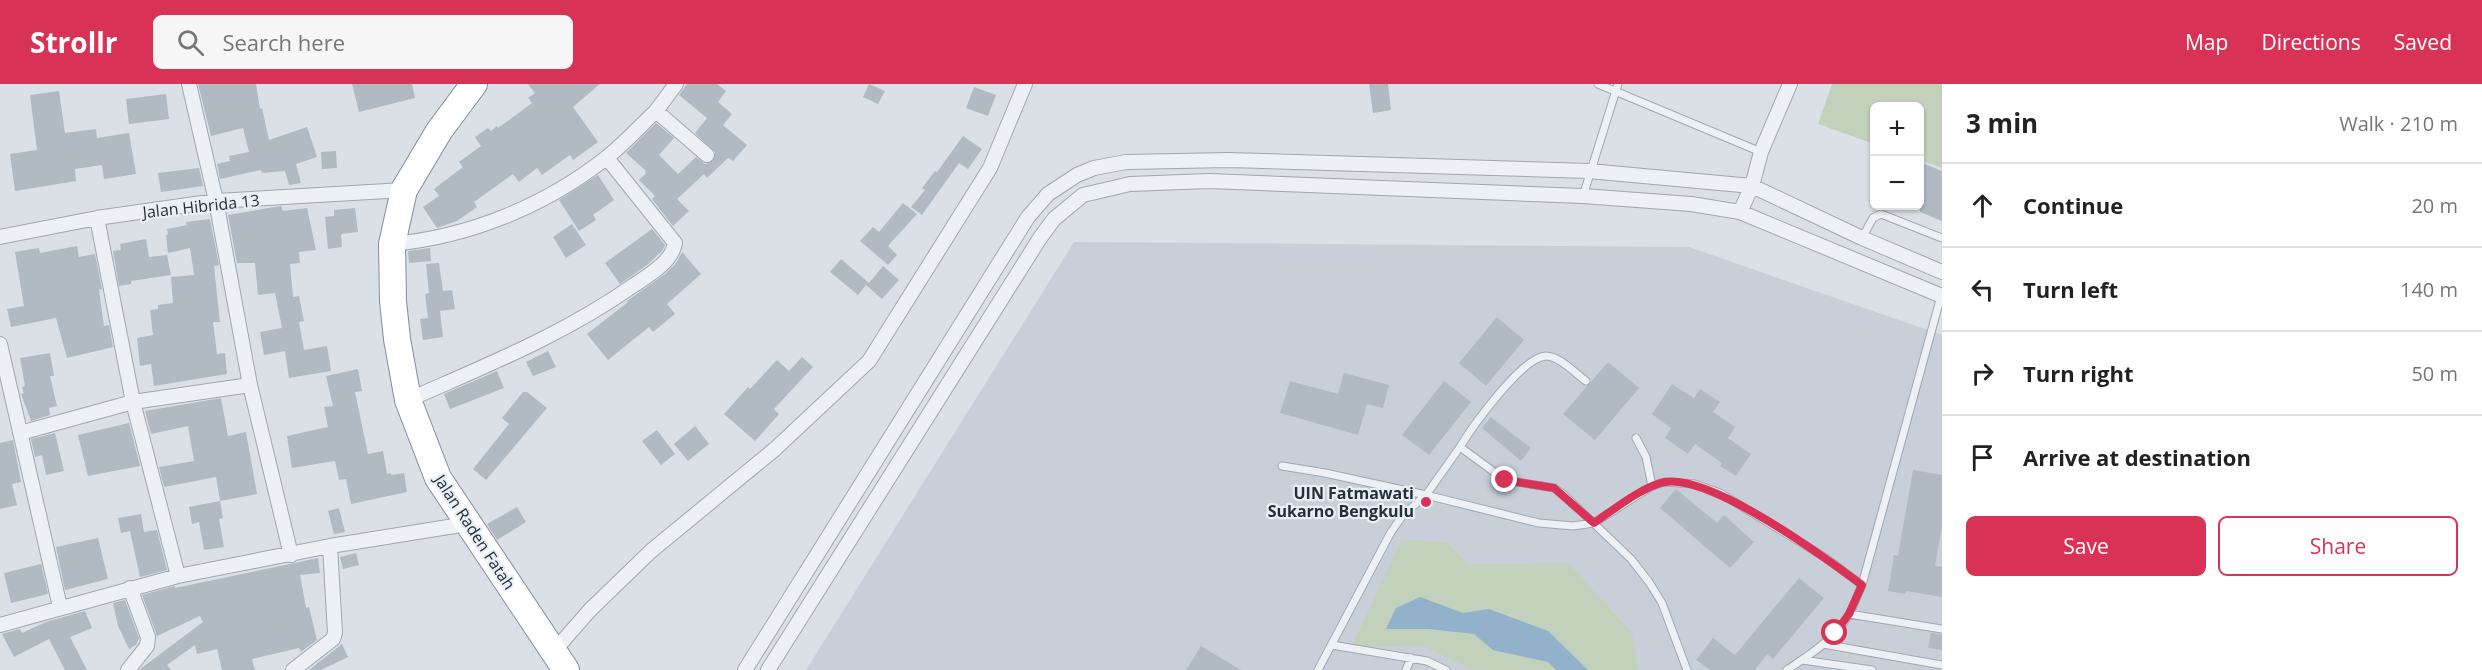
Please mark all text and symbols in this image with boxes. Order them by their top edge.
search box [153,15,573,69]
text: Strollr [30,23,117,61]
icon: search [174,26,207,59]
text: Search here [222,27,345,57]
text: Map [2185,28,2228,56]
text: Directions [2261,28,2361,56]
text: Saved [2394,28,2452,56]
map controls [1870,102,1924,210]
button: + [1870,102,1924,156]
text: 3 min [1966,105,2038,141]
text: Walk · 210 m [2339,110,2458,137]
button: − [1870,156,1924,210]
street label: Jalan Hibrida 13 [139,189,261,223]
icon: ahead [1966,189,1999,222]
text: Continue [2023,190,2123,220]
text: 20 m [2411,192,2458,219]
icon: left [1966,273,1999,306]
text: Turn left [2023,274,2118,304]
text: 140 m [2400,276,2458,303]
icon: right [1966,357,1999,390]
text: Turn right [2023,358,2134,388]
text: 50 m [2411,360,2458,387]
icon: arrive [1966,441,1999,474]
text: Arrive at destination [2023,442,2251,472]
route end [1491,466,1517,492]
street label: Jalan Raden Fatah [428,468,520,594]
place label: UIN Fatmawati Sukarno Bengkulu [1268,482,1414,522]
marker: UIN Fatmawati Sukarno Bengkulu [1419,495,1433,509]
button: Save [1966,516,2206,576]
button: Share [2218,516,2458,576]
route start [1821,619,1847,645]

